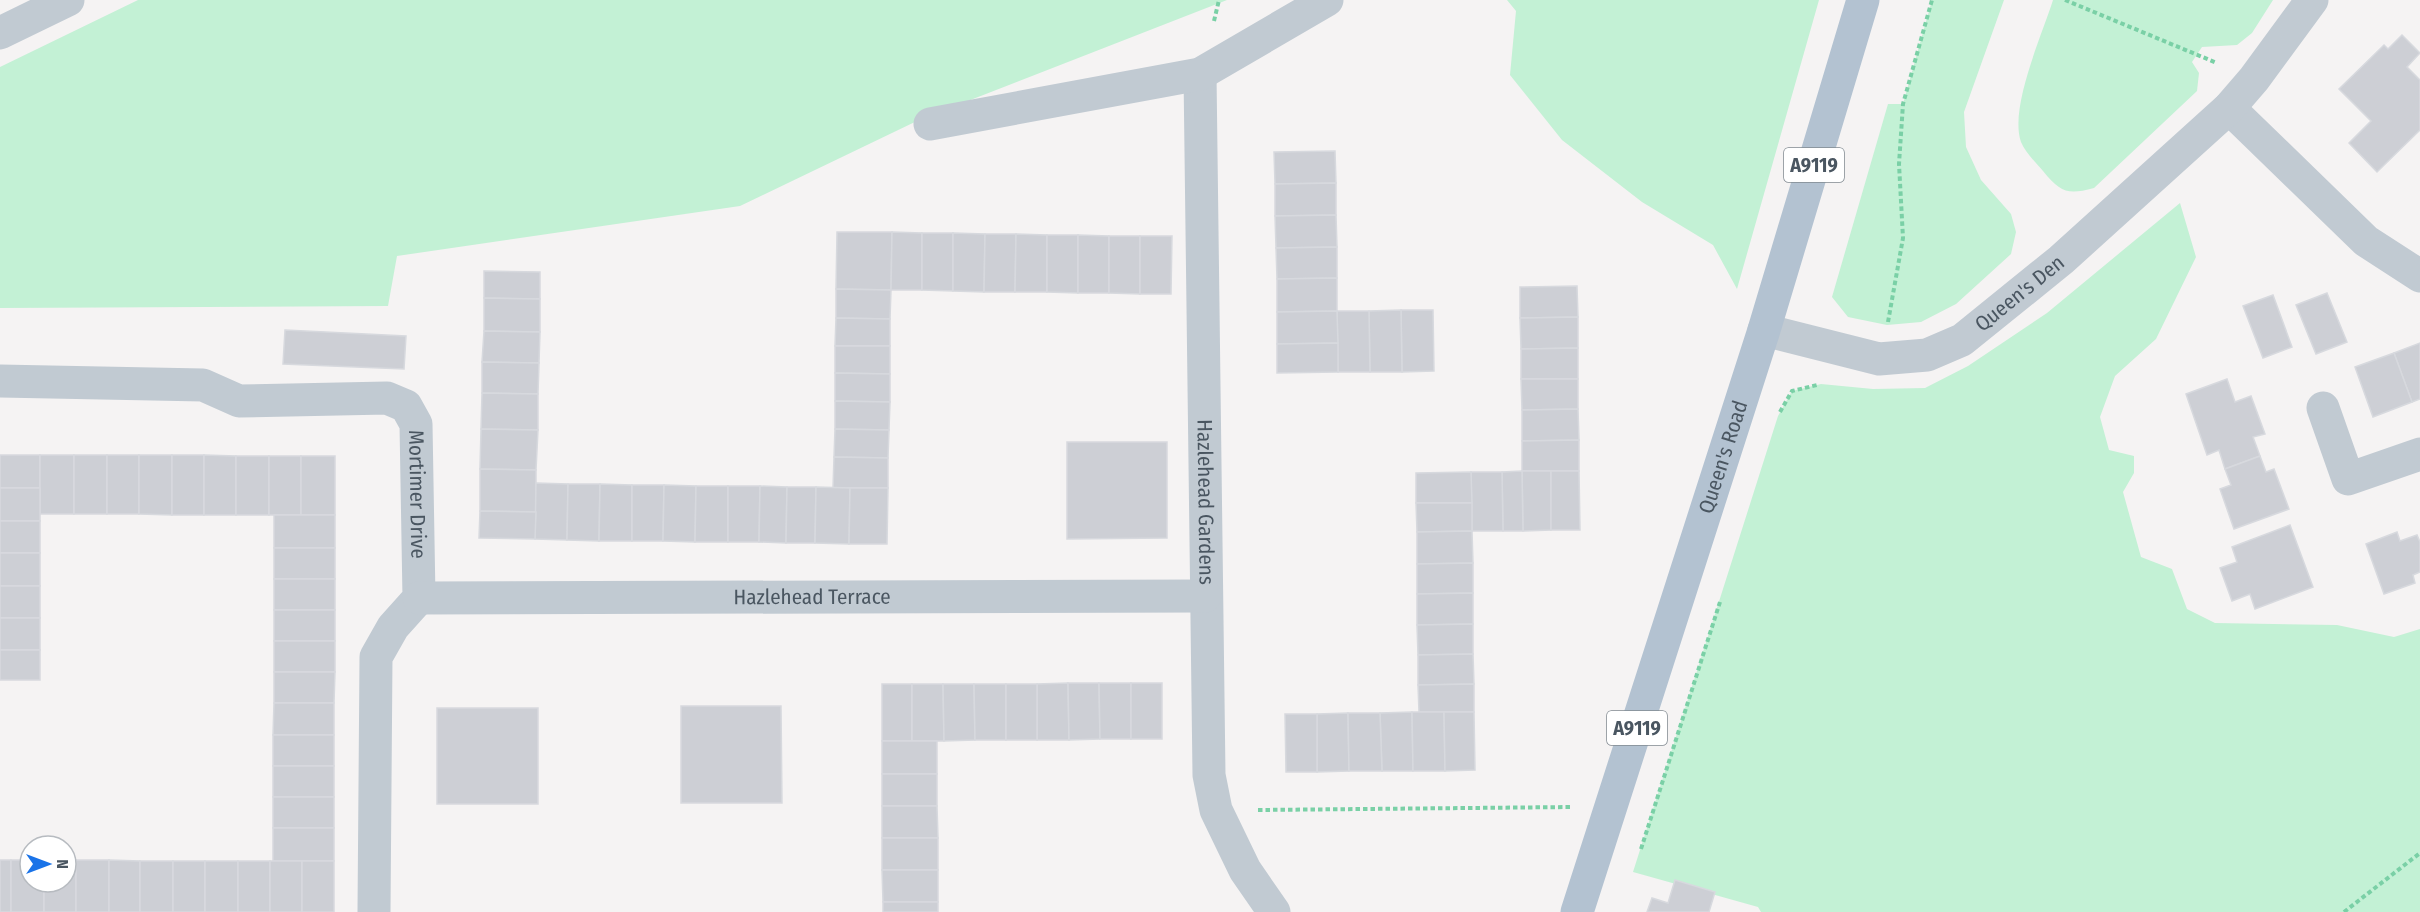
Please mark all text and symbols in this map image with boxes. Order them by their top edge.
road number: A9119 [1784,148,1844,182]
street label: Queen's Den [1970,250,2070,337]
street label: Queen's Road [1693,397,1754,517]
street label: Hazlehead Gardens [1191,419,1220,585]
street label: Mortimer Drive [403,430,431,559]
street label: Hazlehead Terrace [733,584,891,610]
road number: A9119 [1607,711,1667,745]
north arrow [18,834,78,894]
text: N [53,859,72,869]

